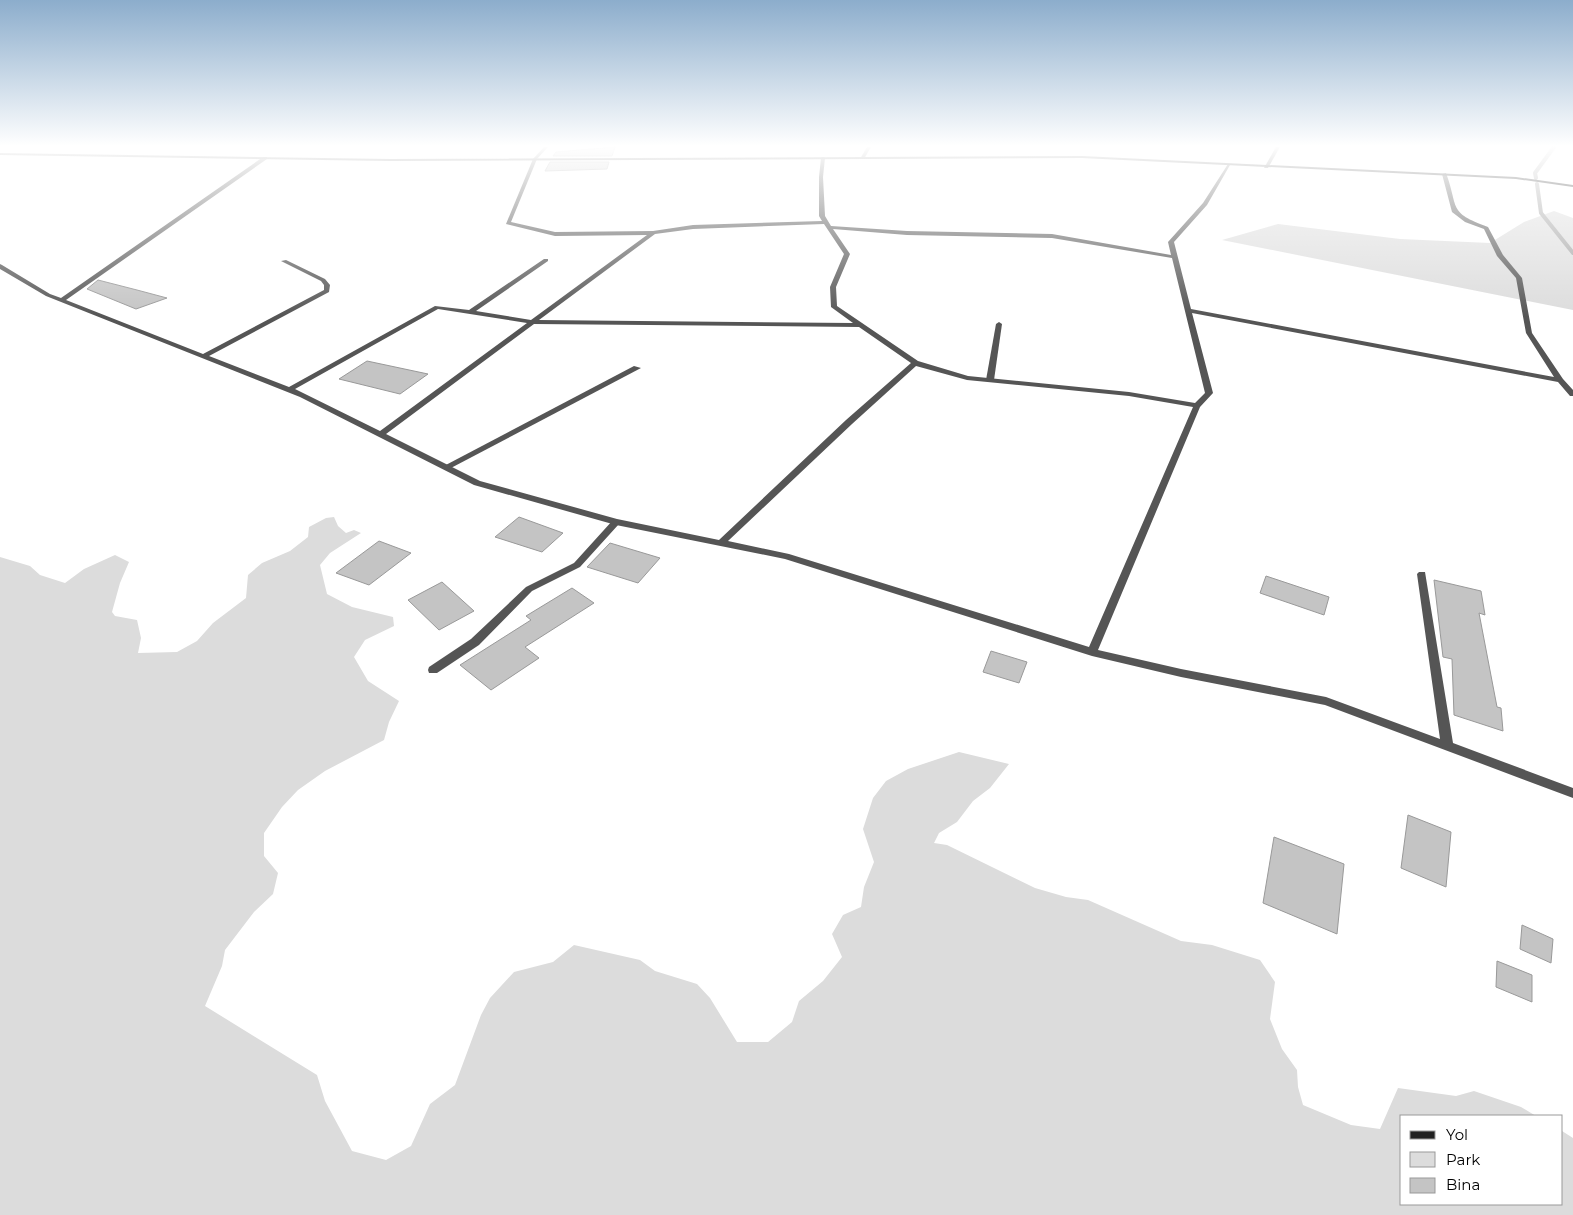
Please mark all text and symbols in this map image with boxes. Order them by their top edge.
legend [1400,1115,1563,1205]
text: Yol [1446,1125,1468,1144]
text: Park [1446,1150,1480,1169]
text: Bina [1446,1175,1480,1194]

